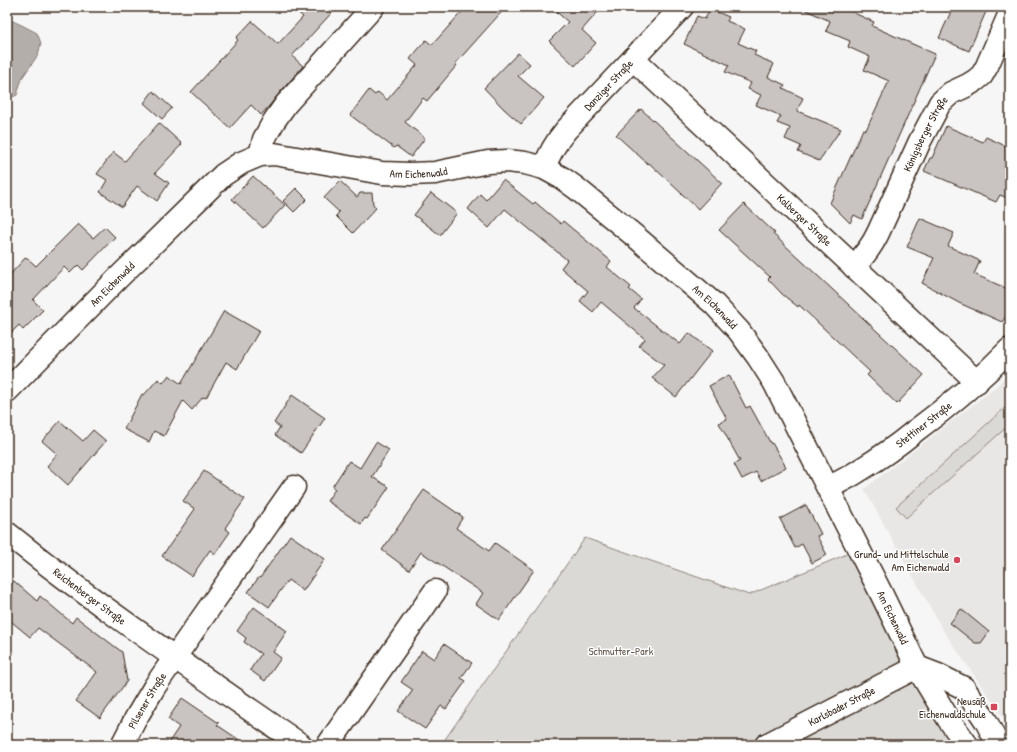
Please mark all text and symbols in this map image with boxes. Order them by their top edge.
street label: Danziger Straße [581,56,636,114]
street label: Königsberger Straße [900,92,951,174]
street label: Am Eichenwald [389,163,449,181]
street label: Kolberger Straße [774,191,835,249]
street label: Am Eichenwald [87,258,138,309]
street label: Am Eichenwald [689,282,741,332]
street label: Stettiner Straße [893,398,955,451]
place label: Grund- und Mittelschule Am Eichenwald [854,547,950,574]
marker: Grund- und Mittelschule Am Eichenwald [952,555,962,565]
street label: Reichenberger Straße [50,565,129,628]
street label: Am Eichenwald [874,589,912,647]
park label: Schmutter-Park [589,644,654,658]
street label: Pilsener Straße [125,669,170,731]
street label: Karlsbader Straße [806,683,878,729]
place label: Neusäß Eichenwaldschule [919,694,987,721]
marker: Neusäß Eichenwaldschule [989,702,999,712]

